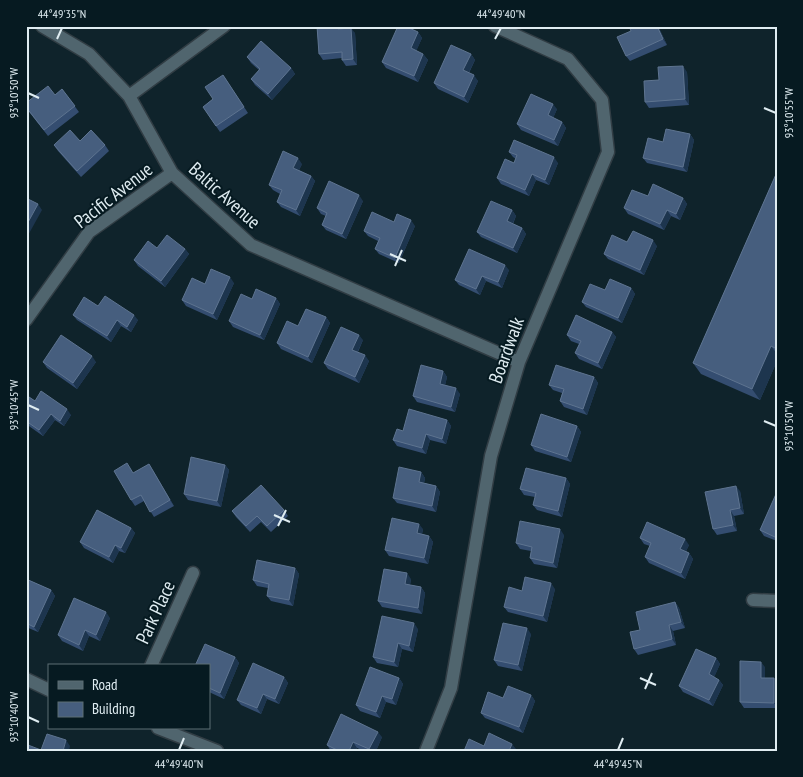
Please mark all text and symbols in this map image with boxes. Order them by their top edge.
text: 44°49'35"N [38,6,86,21]
text: 44°49'40"N [477,6,525,21]
text: 93°10'50"W [6,68,21,118]
text: 93°10'55"W [781,88,796,138]
street label: Pacific Avenue [69,157,157,233]
street label: Baltic Avenue [184,157,266,234]
street label: Boardwalk [483,313,529,386]
text: 93°10'45"W [6,380,21,430]
text: 93°10'50"W [781,401,796,451]
street label: Park Place [130,577,180,647]
legend [48,664,210,730]
text: Road [92,675,118,694]
text: 93°10'40"W [6,692,21,742]
text: Building [92,699,135,718]
text: 44°49'40"N [155,756,203,771]
text: 44°49'45"N [594,756,642,771]

